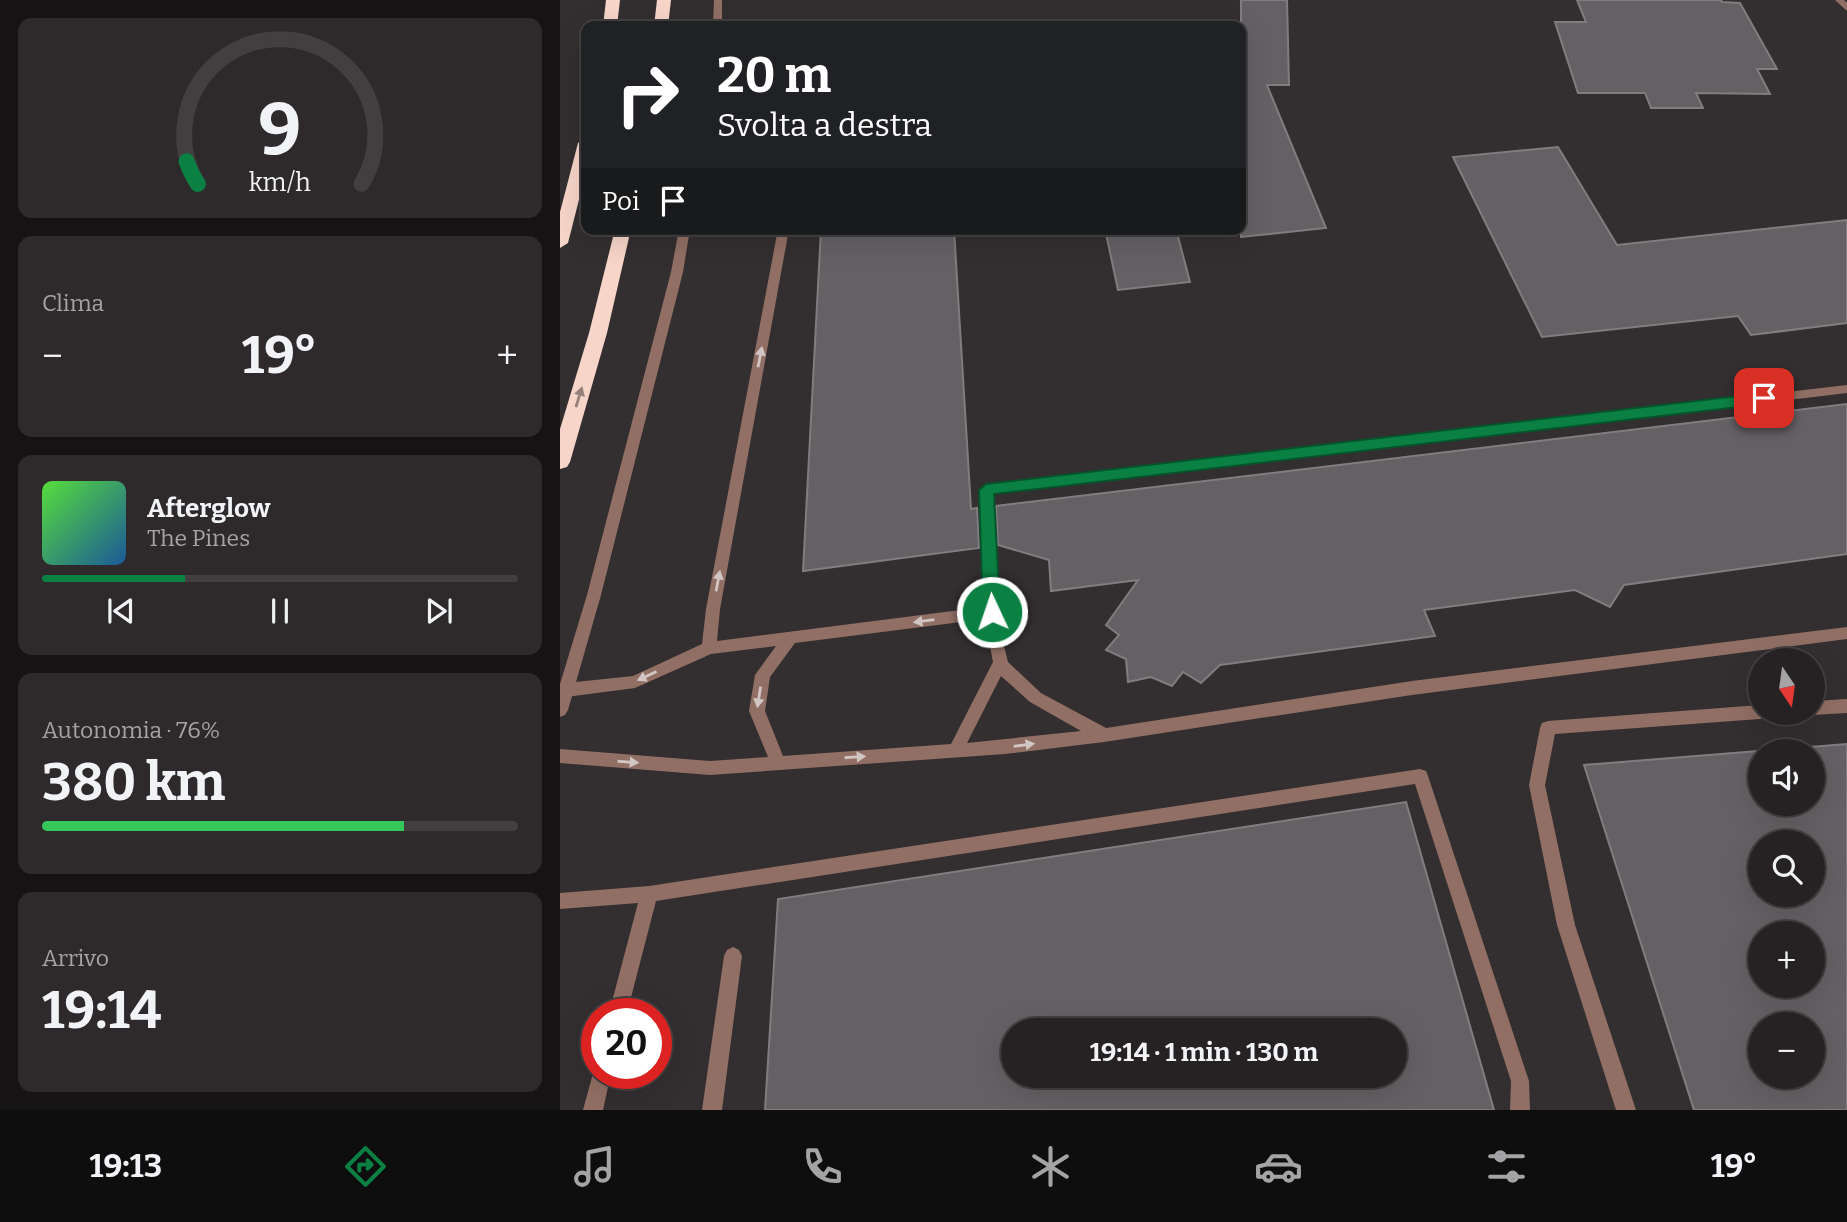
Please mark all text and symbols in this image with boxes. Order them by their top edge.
text: 20 m [717,46,831,105]
icon: right [602,49,693,140]
text: 9 [258,87,302,174]
text: Svolta a destra [717,106,932,144]
text: km/h [249,168,311,198]
icon: arrive [654,182,692,220]
text: Poi [602,186,640,217]
text: Clima [42,289,104,317]
text: 19° [242,324,317,387]
text: − [42,333,63,379]
text: + [496,333,518,379]
one-way arrow [755,346,766,368]
pin [1734,368,1794,428]
icon: arrive [1745,379,1783,417]
one-way arrow [575,386,585,407]
text: Afterglow [147,493,270,524]
text: The Pines [147,524,250,552]
one-way arrow [713,569,724,591]
position arrow [955,575,1029,649]
icon: previous [102,592,140,630]
icon: pause [261,592,299,630]
icon: next [420,592,458,630]
one-way arrow [913,615,935,626]
north arrow [1748,648,1825,724]
map controls [1748,648,1825,1089]
one-way arrow [637,671,657,682]
one-way arrow [754,686,765,708]
text: Autonomia · 76% [42,716,220,744]
one-way arrow [1013,739,1035,750]
button: sound [1748,739,1825,816]
text: 380 km [42,751,225,814]
one-way arrow [844,751,866,762]
one-way arrow [617,756,639,767]
button: search [1748,830,1825,907]
button: + [1748,921,1825,998]
text: Arrivo [42,944,109,972]
text: 19:14 [42,979,161,1042]
speed limit sign: 20 [581,998,672,1089]
button: − [1748,1012,1825,1089]
text: 19:14 · 1 min · 130 m [1090,1037,1318,1068]
icon: directions [341,1142,390,1191]
icon: music [570,1142,619,1191]
icon: phone [798,1142,847,1191]
icon: climate [1026,1142,1075,1191]
icon: car [1254,1142,1303,1191]
icon: filters [1482,1142,1531,1191]
text: 19:13 [90,1147,162,1185]
text: 19° [1711,1147,1757,1185]

